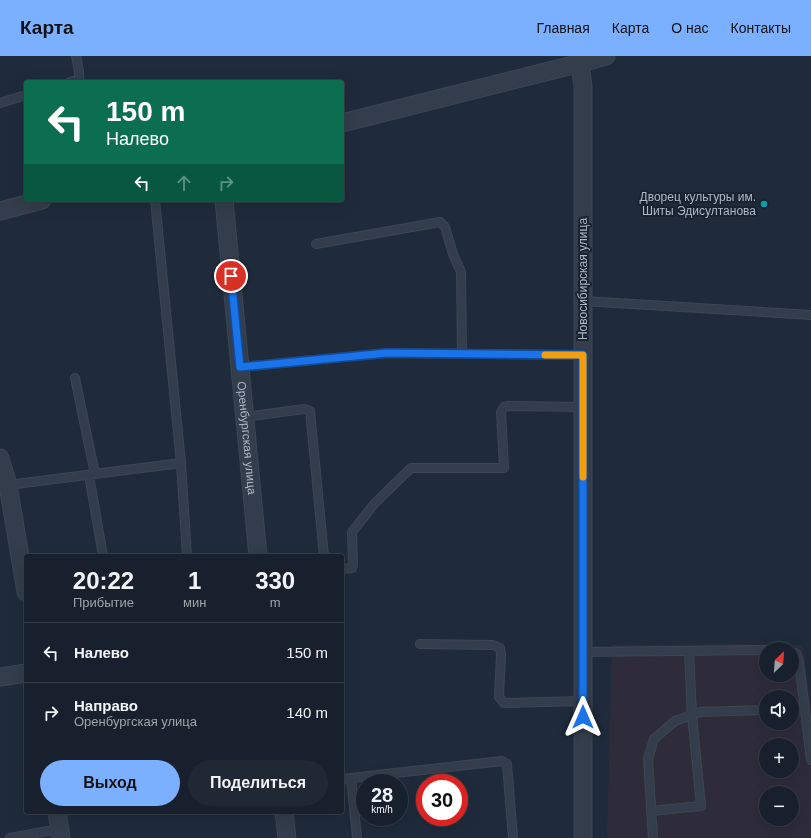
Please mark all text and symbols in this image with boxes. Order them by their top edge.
text: Карта [20,17,74,38]
text: Главная [536,20,590,36]
text: Карта [612,20,649,36]
text: О нас [671,20,709,36]
text: Контакты [731,20,791,36]
icon: left [40,96,92,148]
text: 150 m [106,96,185,127]
text: Налево [106,129,169,149]
icon: left [131,172,153,194]
icon: ahead [173,172,195,194]
icon: right [215,172,237,194]
place label: Дворец культуры им. Шиты Эдисултанова [640,190,756,218]
marker: Дворец культуры им. Шиты Эдисултанова [759,199,769,209]
street label: Новосибирская улица [576,218,590,340]
pin [214,259,248,293]
icon: arrive [220,265,242,287]
street label: Оренбургская улица [234,381,259,496]
text: 20:22 [73,567,134,594]
text: 1 [188,567,201,594]
text: 330 [255,567,295,594]
text: Прибытие [73,595,134,610]
text: мин [183,595,206,610]
text: m [270,595,281,610]
icon: left [40,642,62,664]
north arrow [759,642,799,682]
map controls [759,642,799,826]
text: Налево [74,644,129,661]
text: 150 m [286,644,328,661]
button: sound [759,690,799,730]
position arrow [562,696,604,738]
text: Направо [74,697,138,714]
icon: right [40,702,62,724]
text: 140 m [286,704,328,721]
text: Оренбургская улица [74,714,197,729]
button: + [759,738,799,778]
button: Выход [40,760,180,806]
button: Поделиться [188,760,328,806]
speed limit sign: 30 [416,774,468,826]
text: 28 [371,784,393,806]
button: − [759,786,799,826]
text: km/h [371,804,393,815]

